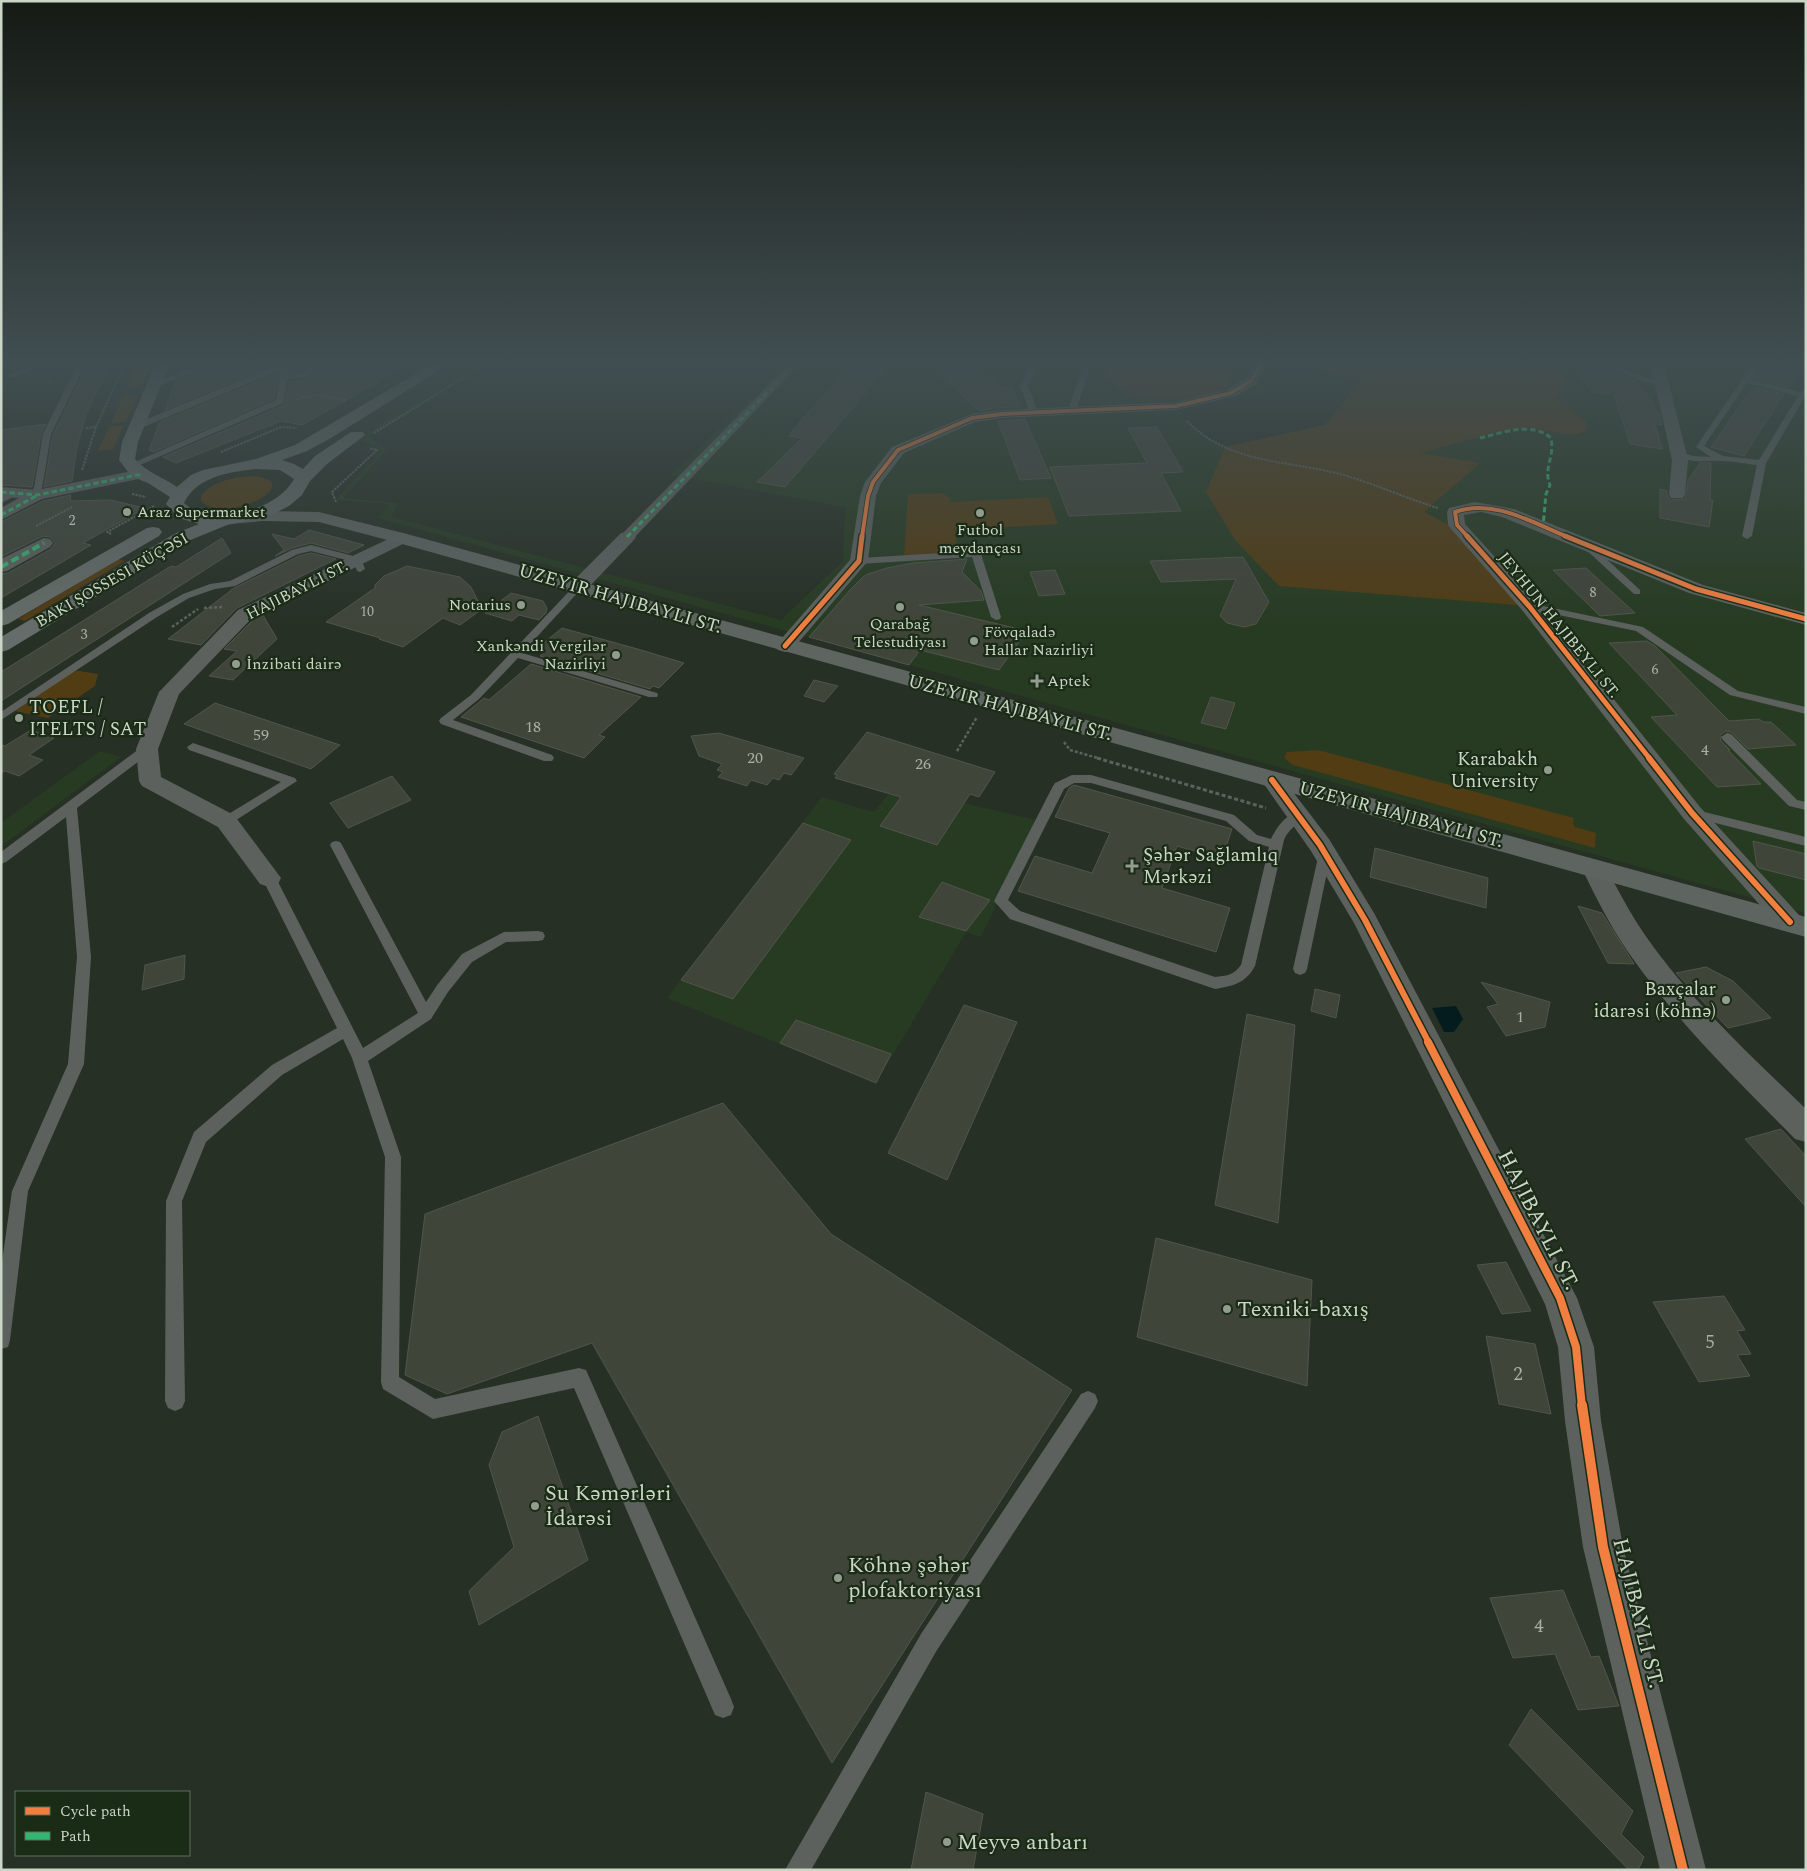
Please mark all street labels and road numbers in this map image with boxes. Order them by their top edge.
street label: BAKI ŞOSSESI KÜÇƏSI [31,526,193,634]
street label: JEYHUN HAJIBEYLI ST. [1492,547,1626,703]
street label: HAJIBAYLI ST. [242,554,352,626]
street label: UZEYIR HAJIBAYLI ST. [515,556,725,642]
street label: UZEYIR HAJIBAYLI ST. [904,667,1116,749]
street label: UZEYIR HAJIBAYLI ST. [1295,774,1507,856]
street label: HAJIBAYLI ST. [1488,1144,1588,1296]
street label: HAJIBAYLI ST. [1603,1534,1673,1692]

